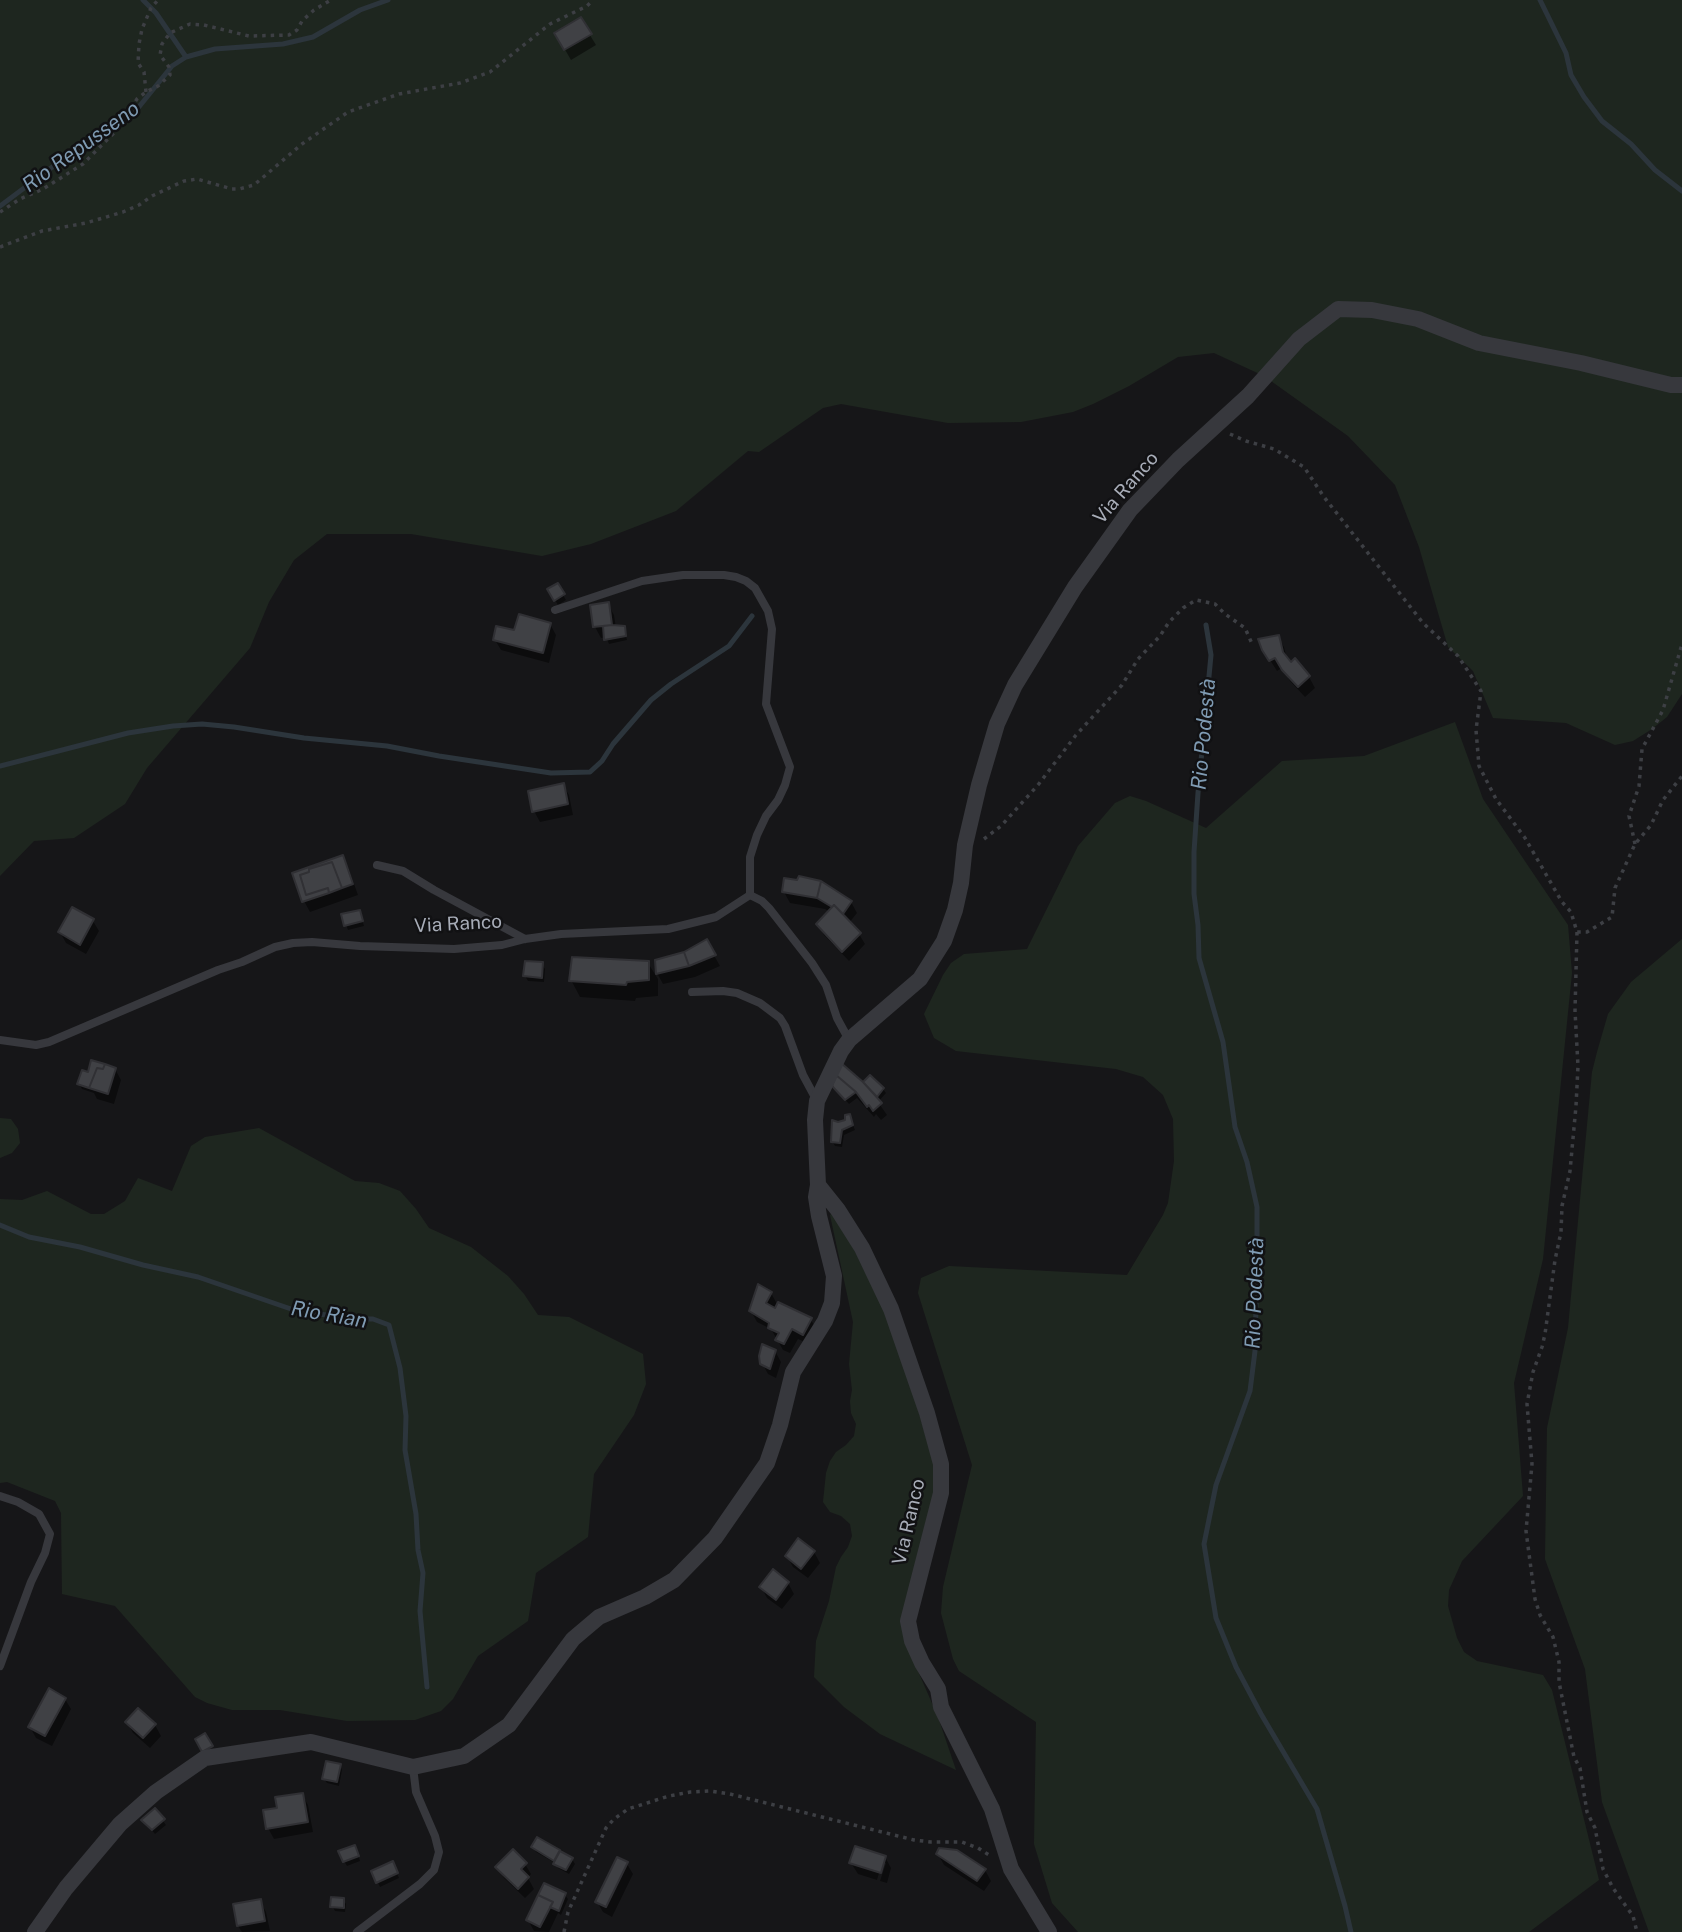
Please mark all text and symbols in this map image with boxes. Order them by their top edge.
water label: Rio Repusseno [17,96,145,198]
street label: Via Ranco [1089,447,1163,529]
water label: Rio Podestà [1187,677,1221,791]
street label: Via Ranco [414,910,502,938]
water label: Rio Podestà [1240,1237,1270,1349]
water label: Rio Rian [289,1296,369,1334]
street label: Via Ranco [888,1477,930,1567]

